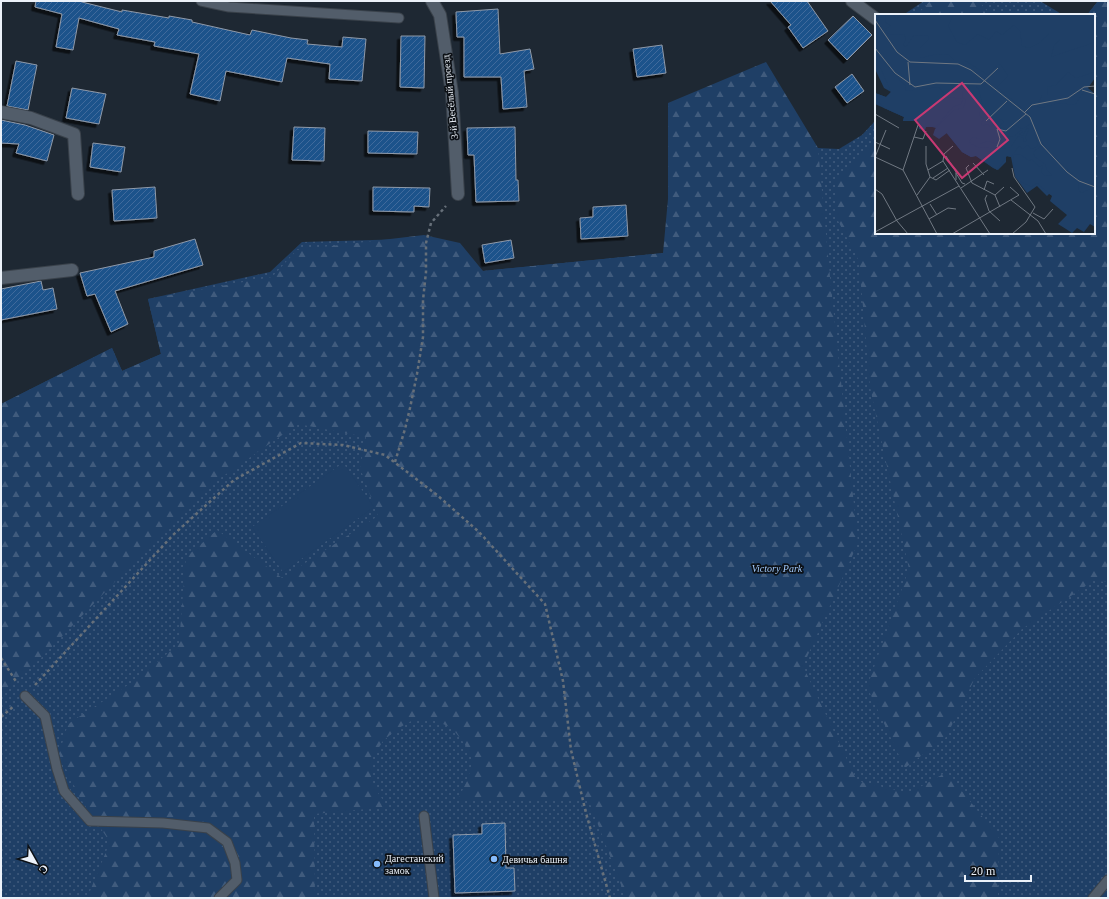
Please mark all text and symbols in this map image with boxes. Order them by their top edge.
inset map [875,14,1095,234]
street label: 3-й Весёлый проезд [440,54,460,140]
park label: Victory Park [752,563,803,574]
north arrow [16,843,56,883]
place label: Дагестанский замок [385,853,444,876]
marker: Девичья башня [489,854,499,864]
place label: Девичья башня [502,854,568,865]
scale bar [965,857,1031,883]
marker: Дагестанский замок [372,859,382,869]
text: С [37,862,51,876]
text: 20 m [971,864,996,878]

